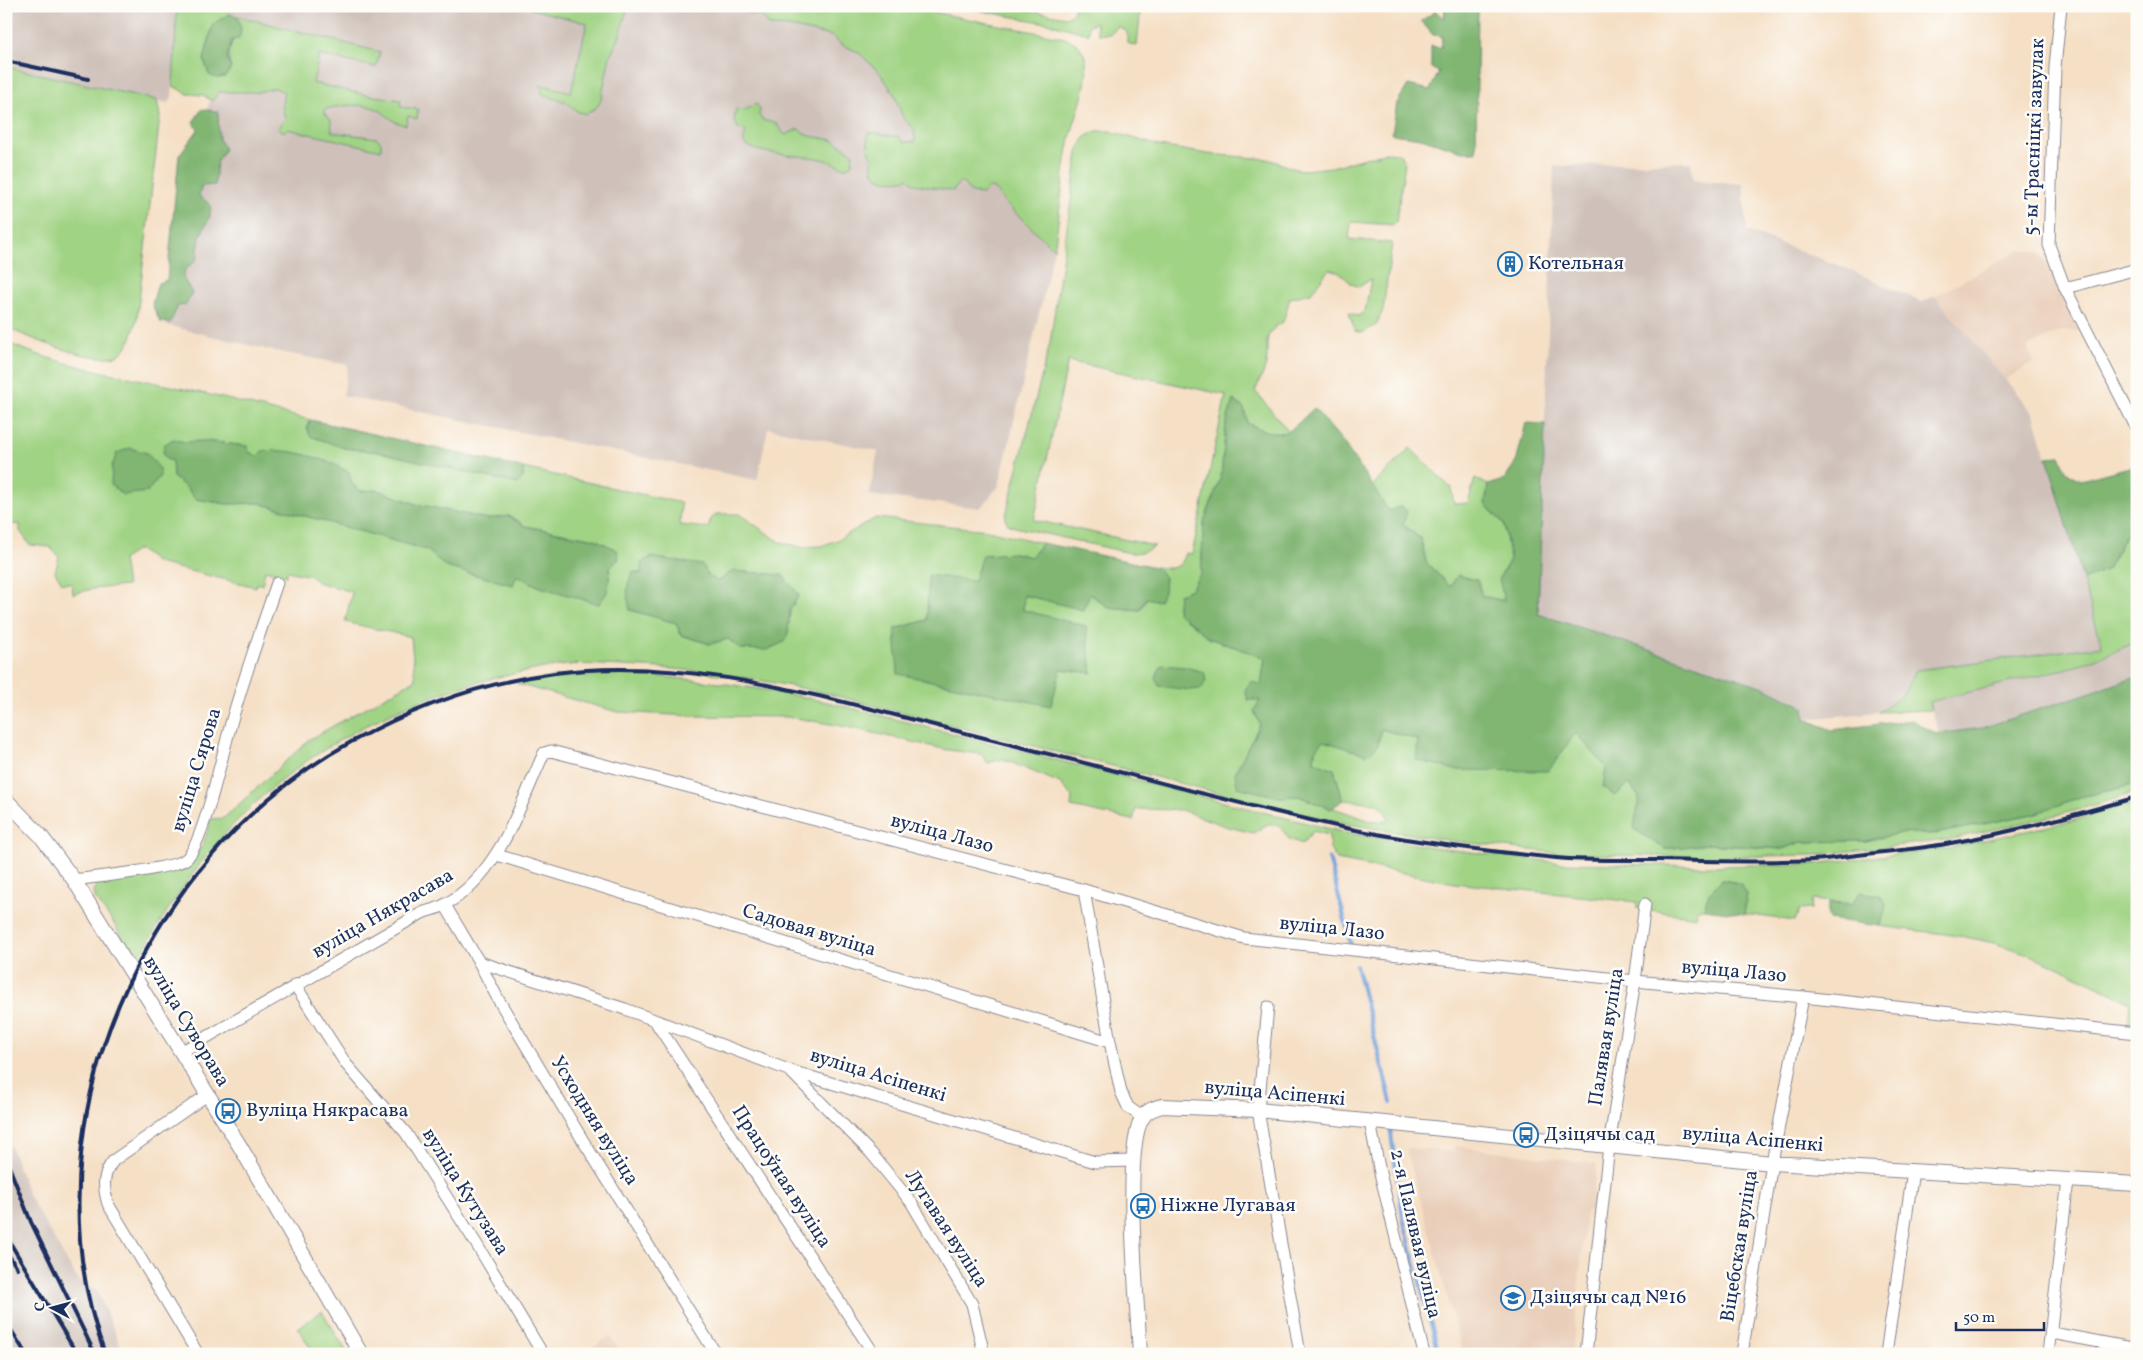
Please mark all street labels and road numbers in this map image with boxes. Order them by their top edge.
street label: 5-ы Трасніцкі завулак [2018,37,2052,236]
street label: вуліца Сярова [165,704,229,836]
street label: вуліца Лазо [887,807,997,861]
street label: вуліца Някрасава [307,862,459,966]
street label: Садовая вуліца [739,897,879,965]
street label: вуліца Лазо [1278,910,1386,948]
street label: вуліца Суворава [136,951,236,1093]
street label: вуліца Лазо [1680,953,1788,991]
street label: Палявая вуліца [1582,966,1632,1108]
street label: вуліца Асіпенкі [806,1042,950,1110]
street label: Усходняя вуліца [543,1051,645,1191]
street label: вуліца Асіпенкі [1203,1074,1347,1114]
street label: Працоўная вуліца [724,1100,838,1254]
street label: вуліца Асіпенкі [1681,1120,1825,1160]
street label: вуліца Кутузава [415,1123,515,1261]
street label: 2-я Палявая вуліца [1382,1147,1448,1321]
street label: Лугавая вуліца [897,1164,995,1294]
street label: Віцебская вуліца [1714,1168,1766,1324]

